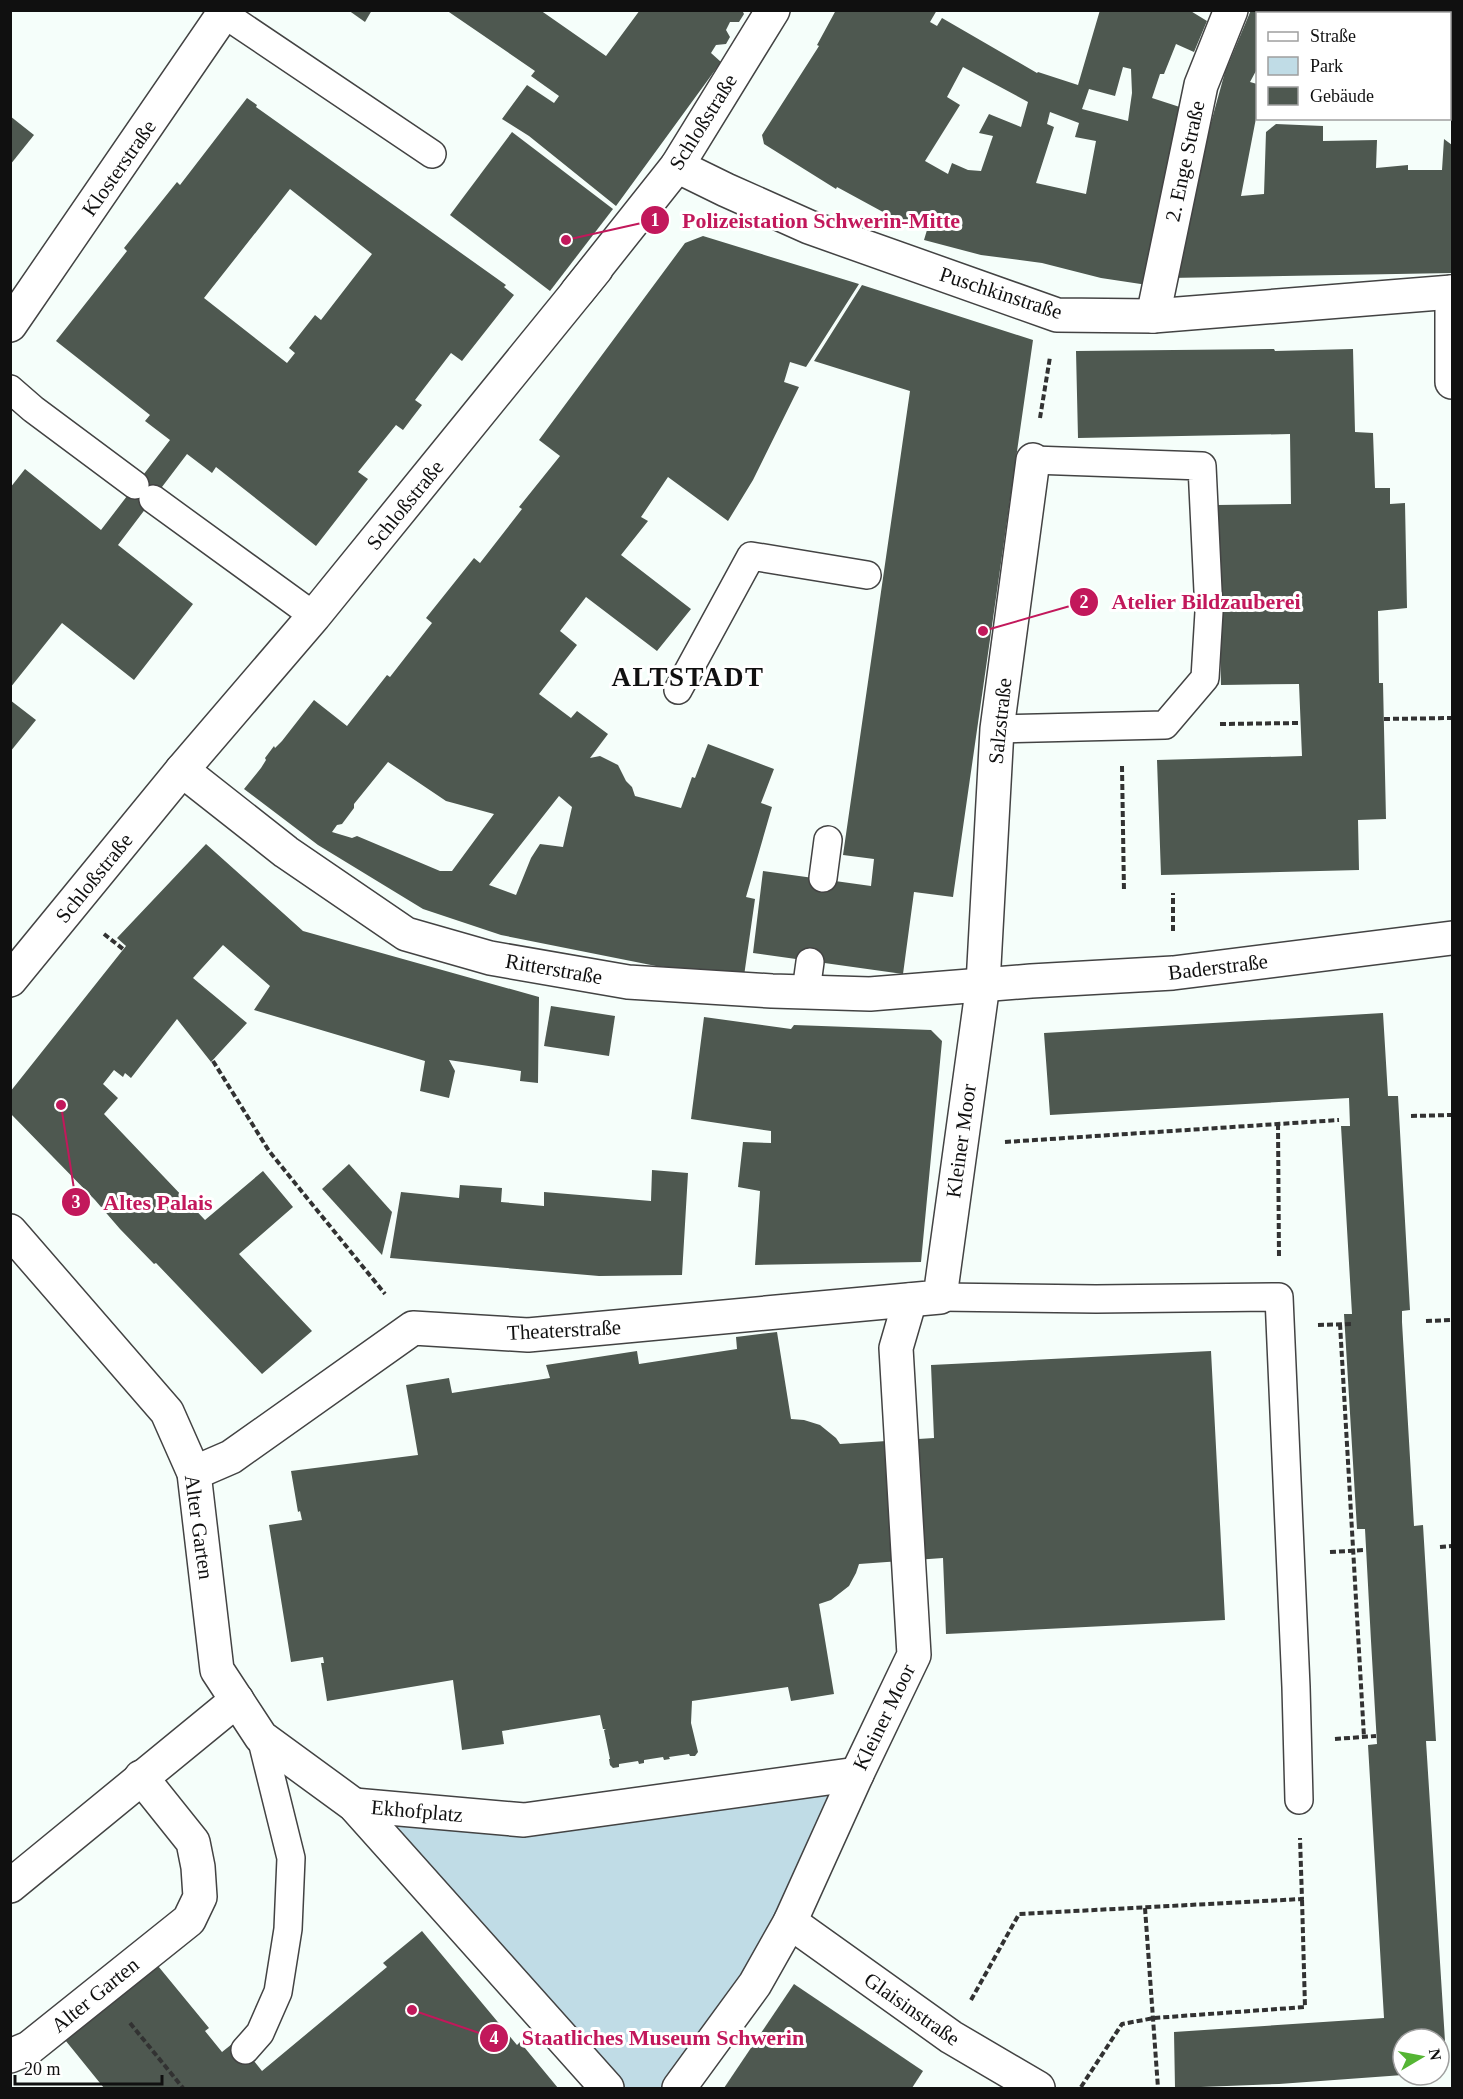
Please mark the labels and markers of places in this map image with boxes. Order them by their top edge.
callout: Polizeistation Schwerin-Mitte [640,200,972,240]
callout: Atelier Bildzauberei [1069,582,1313,622]
callout: Altes Palais [61,1182,225,1222]
callout: Staatliches Museum Schwerin [479,2018,816,2058]

